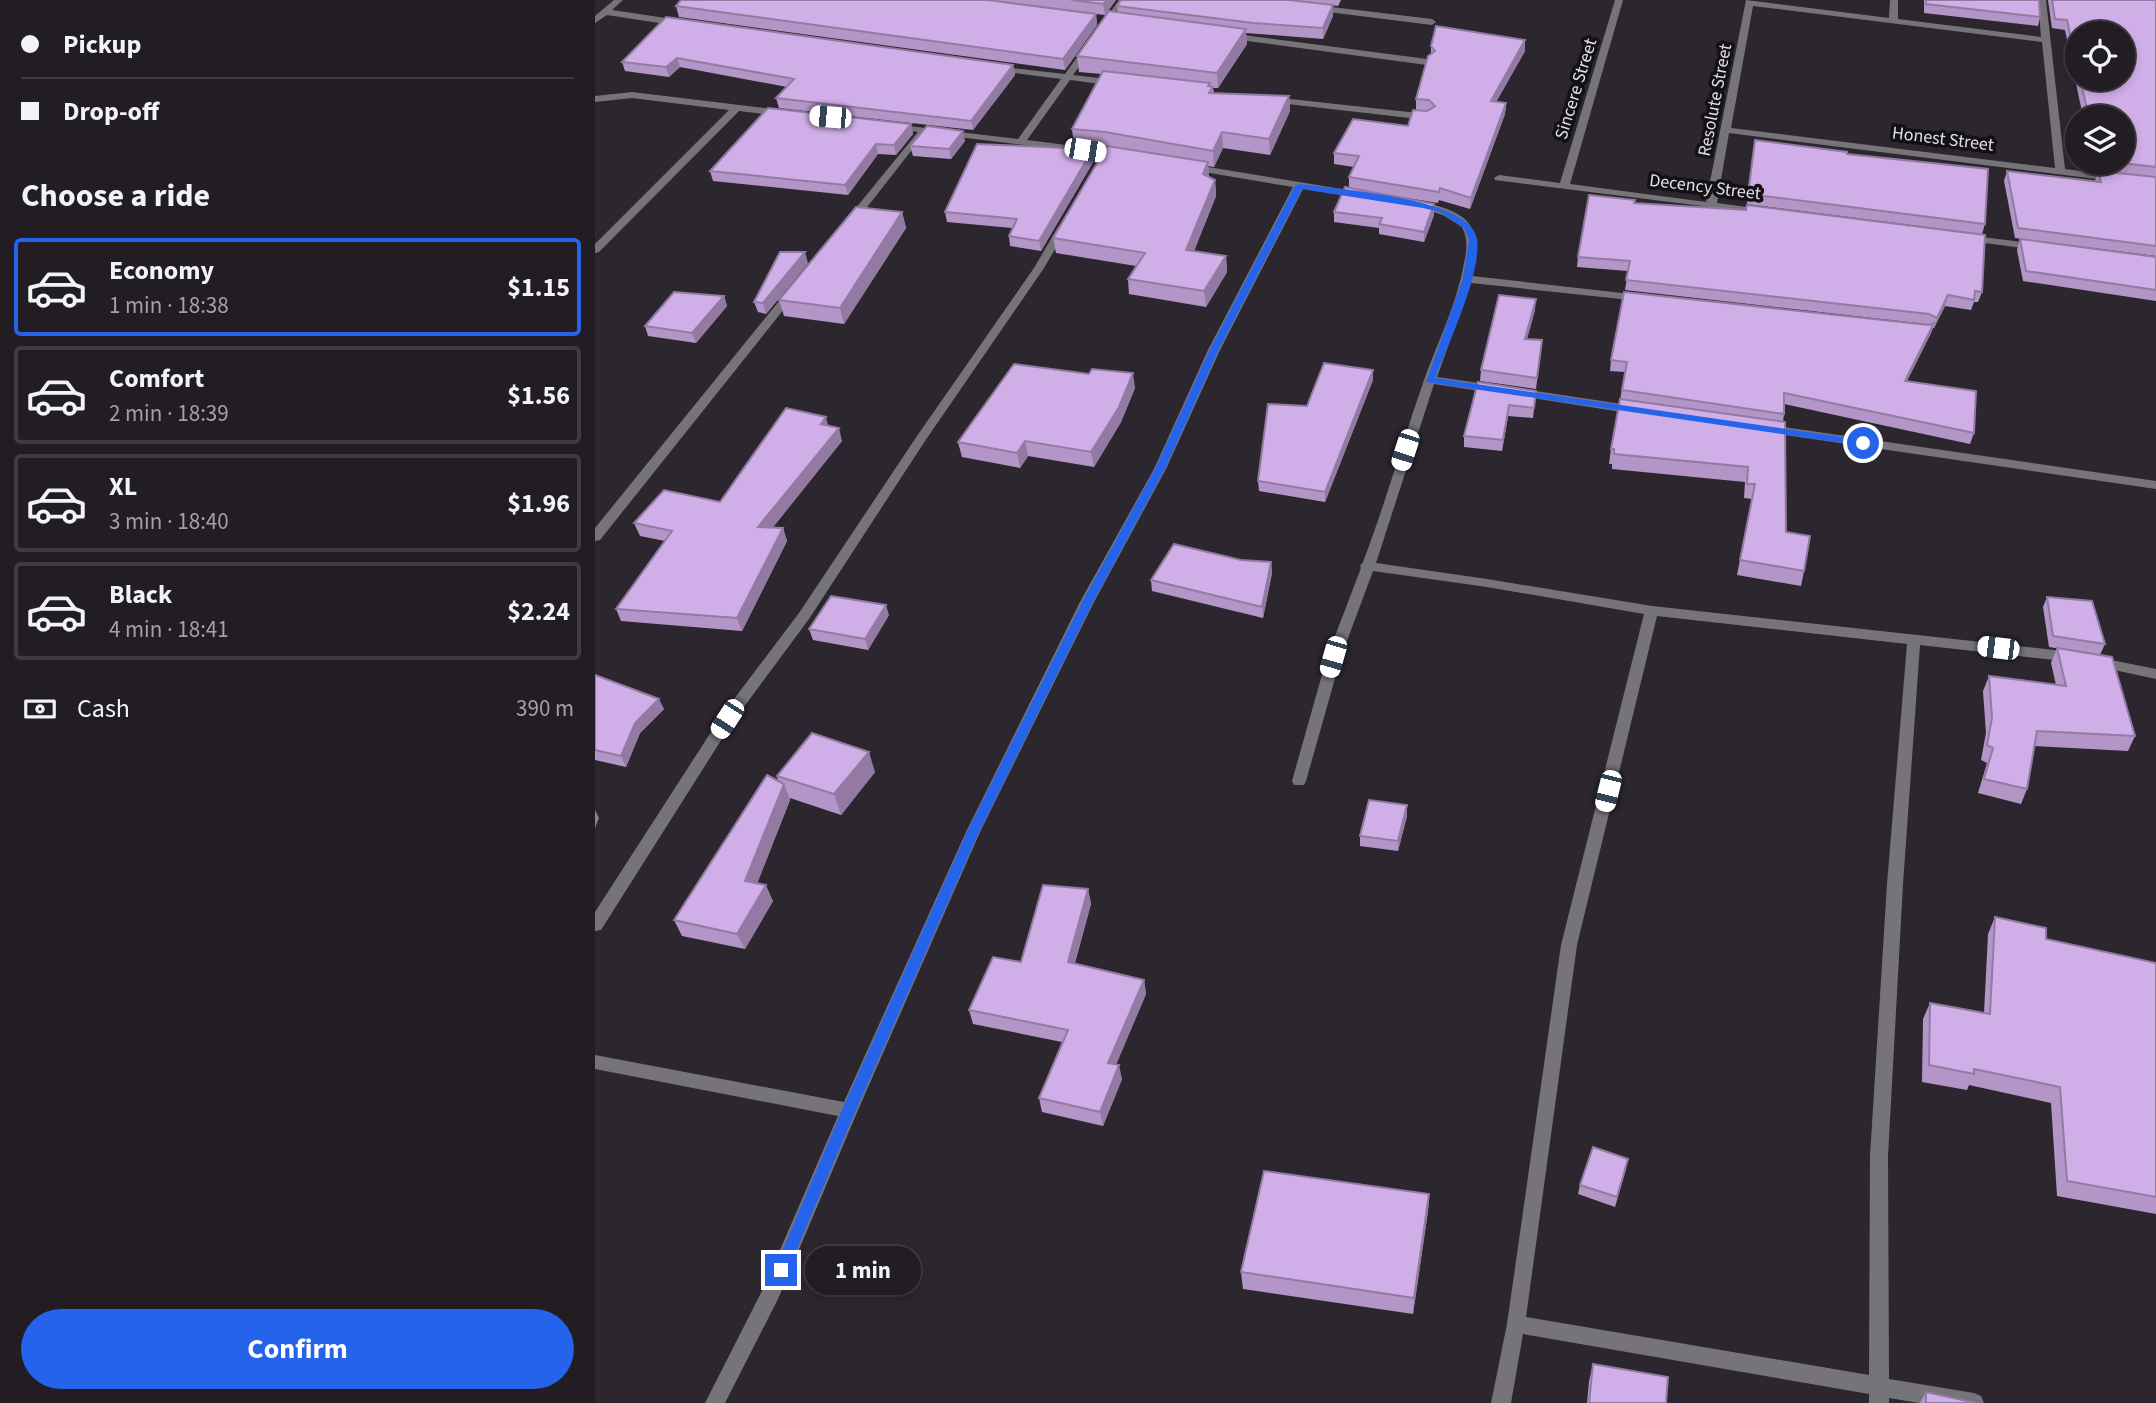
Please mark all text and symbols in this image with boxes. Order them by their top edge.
map controls [2065,21,2135,175]
button: locate [2065,21,2135,91]
text: Pickup [63,26,141,63]
street label: Sincere Street [1549,35,1603,143]
street label: Resolute Street [1692,42,1738,158]
text: Drop-off [63,93,159,130]
car [809,105,852,129]
button: layers [2065,105,2135,175]
street label: Honest Street [1891,120,1995,158]
car [1063,136,1108,164]
street label: Decency Street [1648,168,1762,206]
text: Choose a ride [21,173,210,219]
text: Economy [109,252,214,289]
icon: car [25,256,88,319]
text: $1.15 [507,269,570,306]
text: 1 min · 18:38 [109,289,229,322]
text: Comfort [109,360,204,397]
icon: car [25,364,88,427]
text: $1.56 [507,377,570,414]
text: 2 min · 18:39 [109,397,229,430]
car [1389,427,1422,473]
route start [1847,427,1879,459]
text: XL [109,468,137,505]
icon: car [25,472,88,535]
text: $1.96 [507,485,570,522]
text: 3 min · 18:40 [109,505,229,538]
text: Black [109,576,172,613]
icon: car [25,580,88,643]
text: $2.24 [507,593,570,630]
text: 4 min · 18:41 [109,613,229,646]
car [1318,634,1349,680]
car [1976,635,2021,661]
icon: cash [21,690,59,728]
text: Cash [77,690,130,727]
text: 390 m [516,692,574,725]
car [707,696,748,742]
car [1593,768,1624,814]
callout: 1 min [805,1246,921,1294]
route end [765,1254,797,1286]
text: 1 min [835,1254,891,1287]
button: Confirm [21,1309,574,1389]

